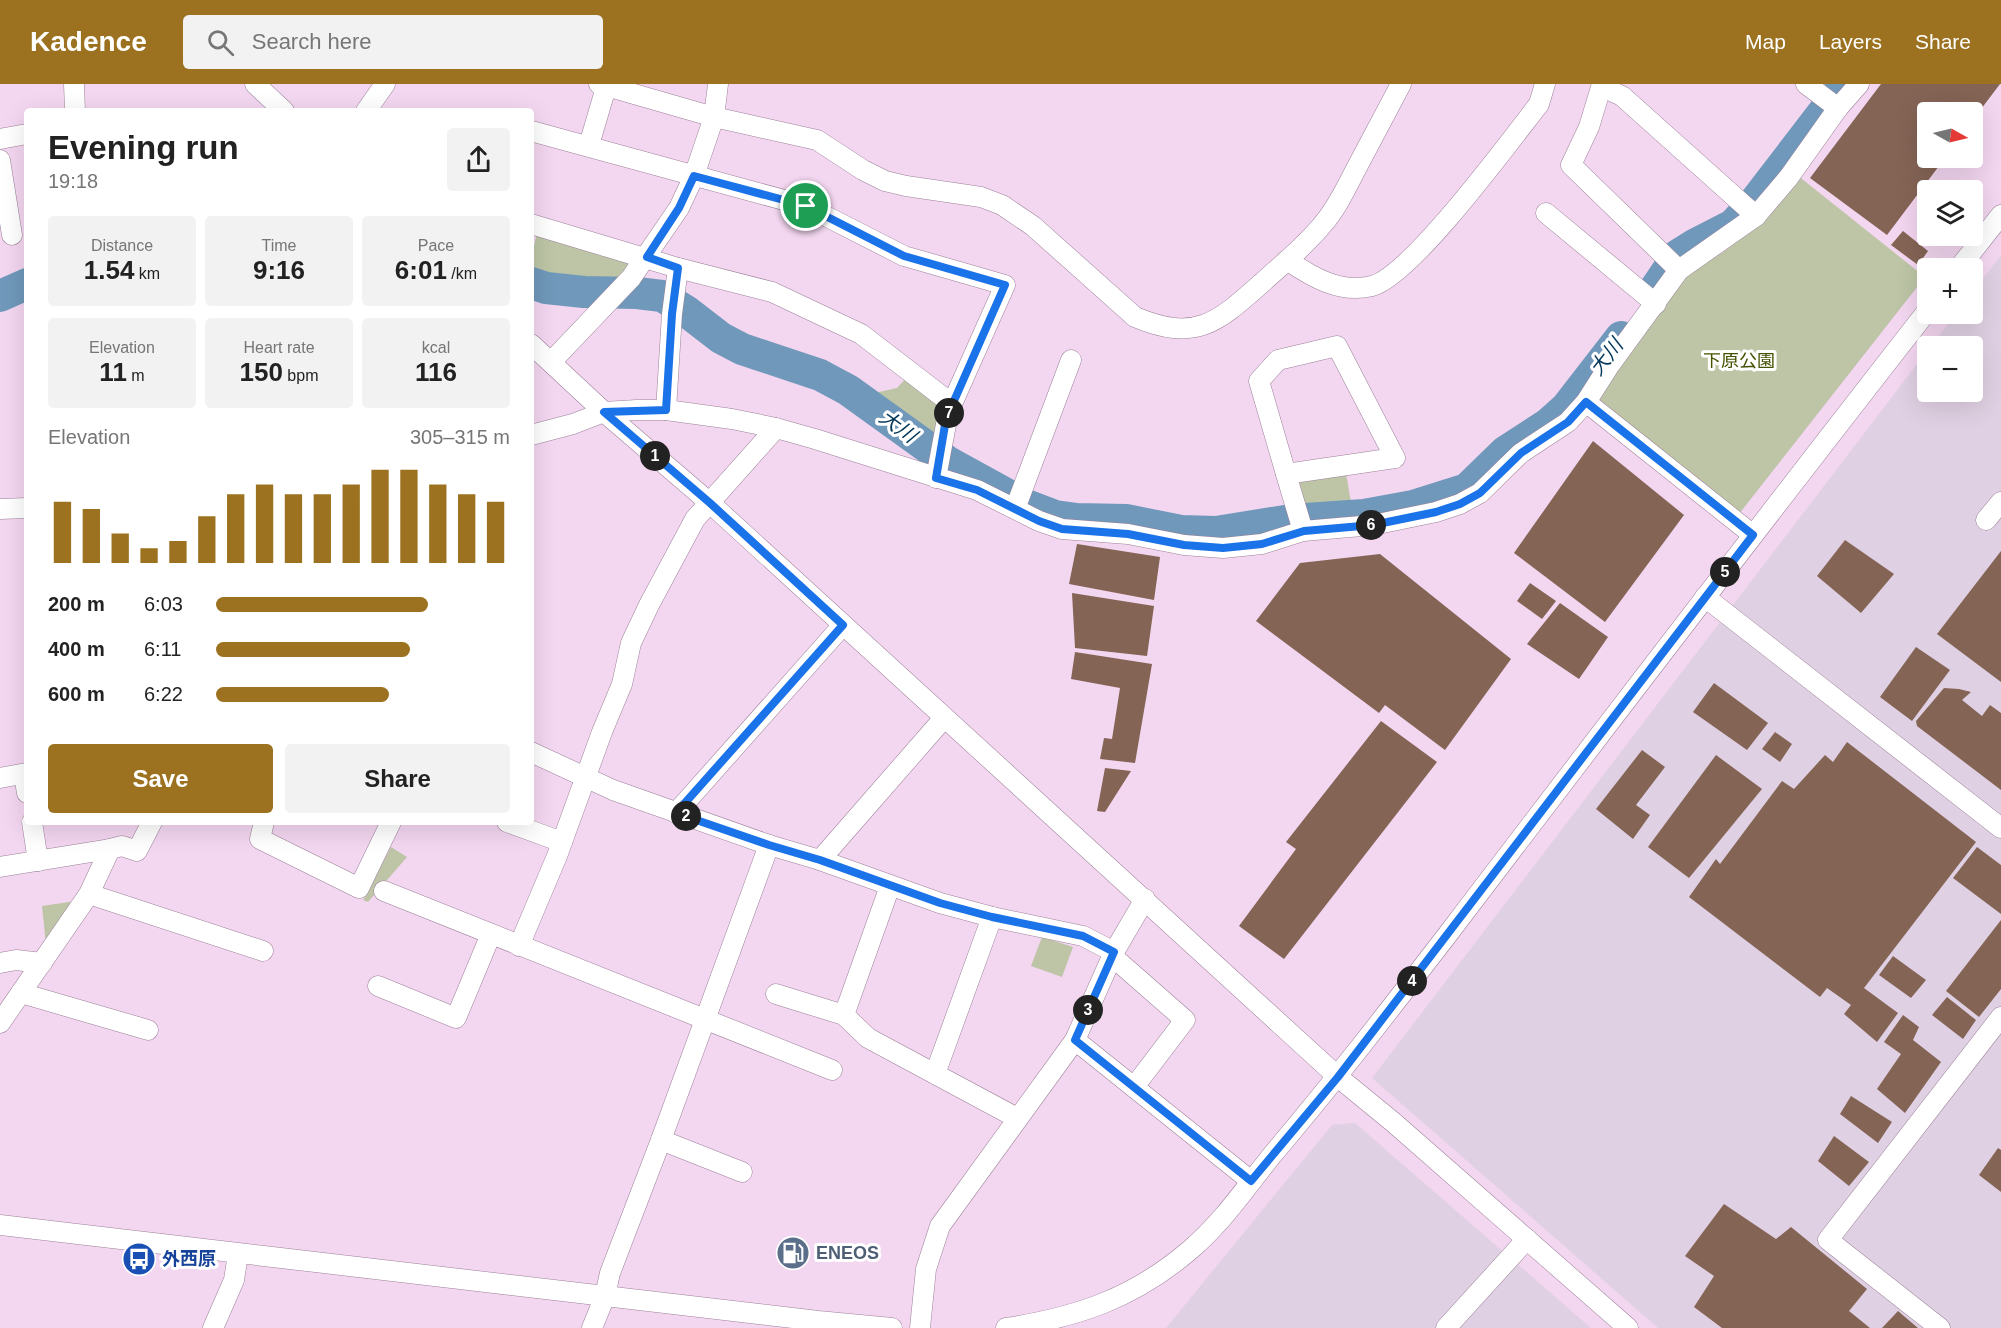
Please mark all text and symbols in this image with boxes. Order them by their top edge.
search box [183,15,603,69]
text: Kadence [30,26,147,57]
icon: search [204,26,237,59]
text: Search here [252,29,372,54]
text: Map [1745,30,1786,53]
text: Layers [1819,30,1882,53]
text: Share [1915,30,1971,53]
north arrow [1917,102,1983,168]
map controls [1917,102,1983,402]
button: share [447,128,510,191]
text: Evening run [48,129,239,166]
text: 19:18 [48,170,98,192]
pin [780,180,831,231]
button: layers [1917,180,1983,246]
icon: arrive [789,189,822,222]
text: Distance [91,237,153,254]
text: Time [262,237,296,254]
text: Pace [418,237,454,254]
text: 1.54 [84,255,134,285]
text: 9:16 [253,255,305,285]
text: 6:01 [395,255,447,285]
button: + [1917,258,1983,324]
text: km [134,265,160,282]
text: /km [447,265,477,282]
water label: 大川 [1585,333,1628,380]
button: − [1917,336,1983,402]
text: Elevation [89,339,155,356]
text: Heart rate [243,339,315,356]
text: kcal [422,339,450,356]
park label: 下原公園 [1703,351,1775,371]
text: 11 [99,357,127,387]
text: 150 [240,357,283,387]
text: 116 [415,357,457,387]
text: m [127,367,145,384]
text: bpm [283,367,318,384]
pin: 7 [934,398,964,428]
text: 7 [945,404,953,421]
water label: 大川 [875,405,922,448]
text: Elevation [48,426,130,448]
text: 305–315 m [410,426,510,448]
pin: 1 [640,441,670,471]
text: 1 [651,447,659,464]
pin: 6 [1356,510,1386,540]
text: 6 [1367,516,1375,533]
pin: 5 [1710,557,1740,587]
text: 5 [1721,563,1729,580]
text: 200 m [48,593,105,615]
text: 6:03 [144,593,183,615]
text: 400 m [48,638,105,660]
text: 6:11 [144,638,181,660]
text: 600 m [48,683,105,705]
text: 6:22 [144,683,183,705]
button: Save [48,744,273,813]
button: Share [285,744,510,813]
pin: 2 [671,801,701,831]
text: 2 [682,807,690,824]
pin: 4 [1397,966,1427,996]
text: 4 [1408,972,1416,989]
pin: 3 [1073,995,1103,1025]
text: 3 [1084,1001,1092,1018]
fuel station icon: ENEOS [775,1235,811,1271]
bus stop icon: 外西原 [121,1241,157,1277]
place label: ENEOS [816,1243,879,1263]
place label: 外西原 [162,1249,216,1269]

